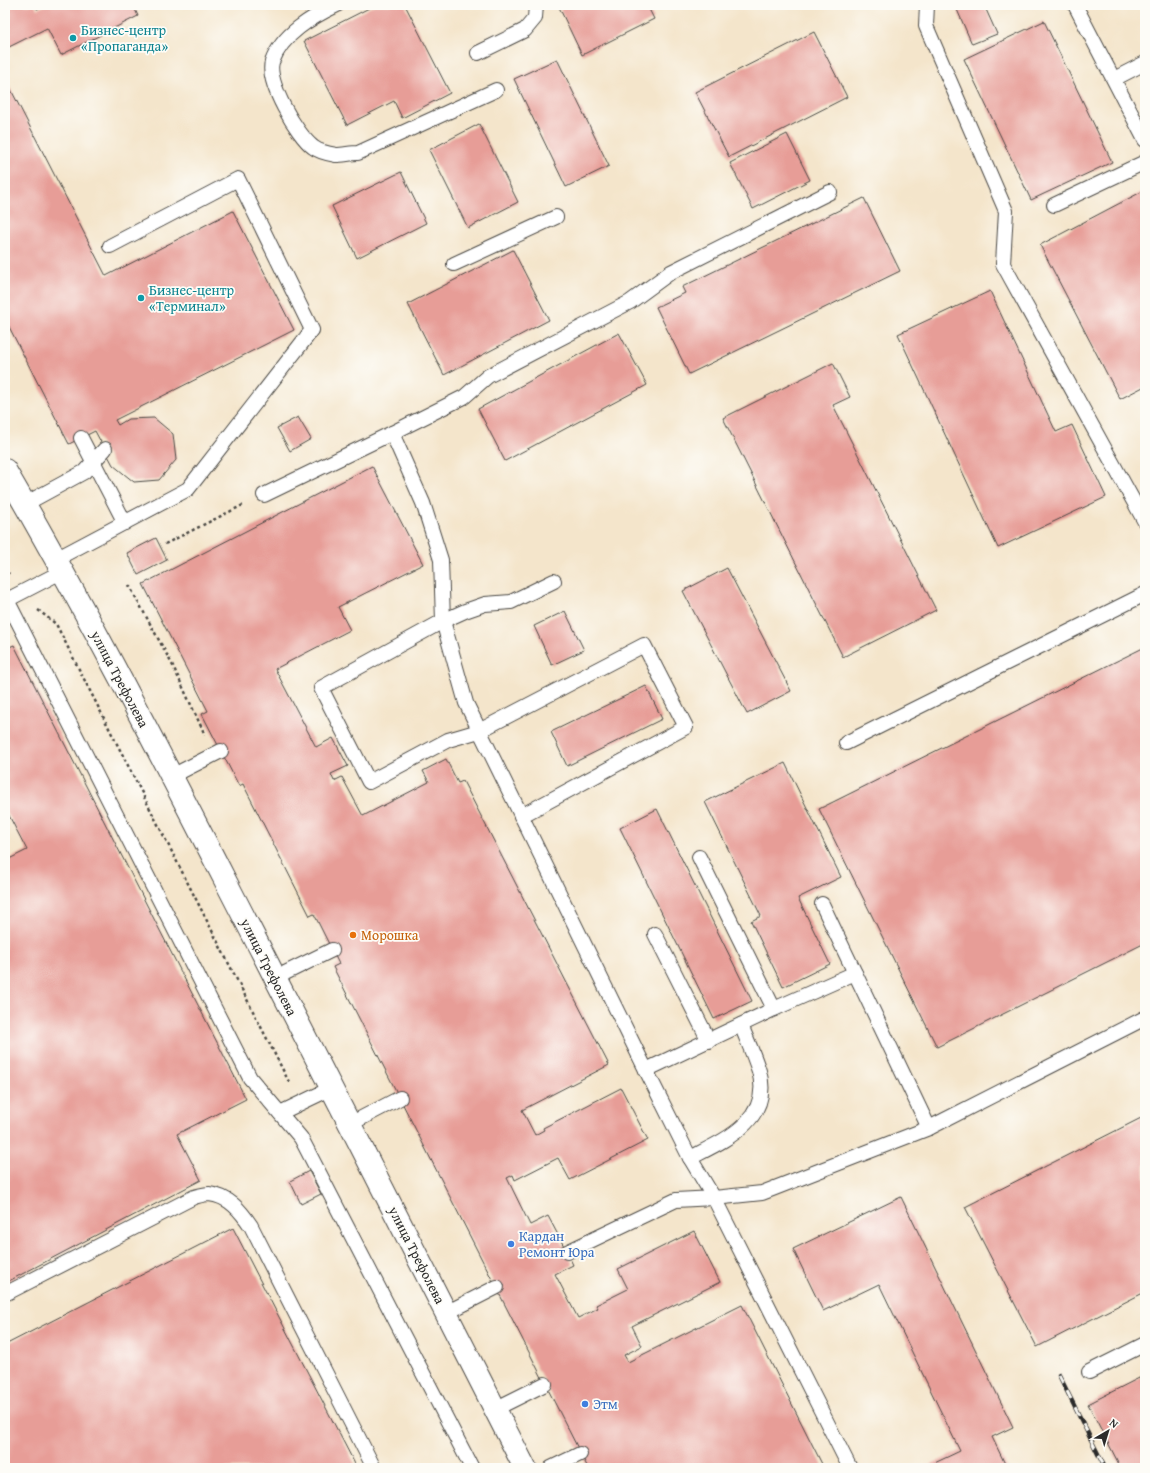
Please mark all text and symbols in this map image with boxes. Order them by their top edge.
place label: Бизнес-центр «Пропаганда» [81,20,168,56]
marker: Бизнес-центр «Пропаганда» [68,33,78,43]
place label: Бизнес-центр «Терминал» [149,280,234,316]
marker: Бизнес-центр «Терминал» [136,293,146,303]
street label: улица Трефолева [86,626,154,731]
street label: улица Трефолева [235,914,302,1020]
place label: Морошка [361,925,419,945]
marker: Морошка [348,930,358,940]
street label: улица Трефолева [383,1202,450,1308]
place label: Кардан Ремонт Юра [519,1226,595,1262]
marker: Кардан Ремонт Юра [506,1239,516,1249]
place label: Этм [593,1394,618,1414]
marker: Этм [580,1399,590,1409]
north arrow [1088,1411,1128,1451]
text: N [1106,1415,1122,1432]

